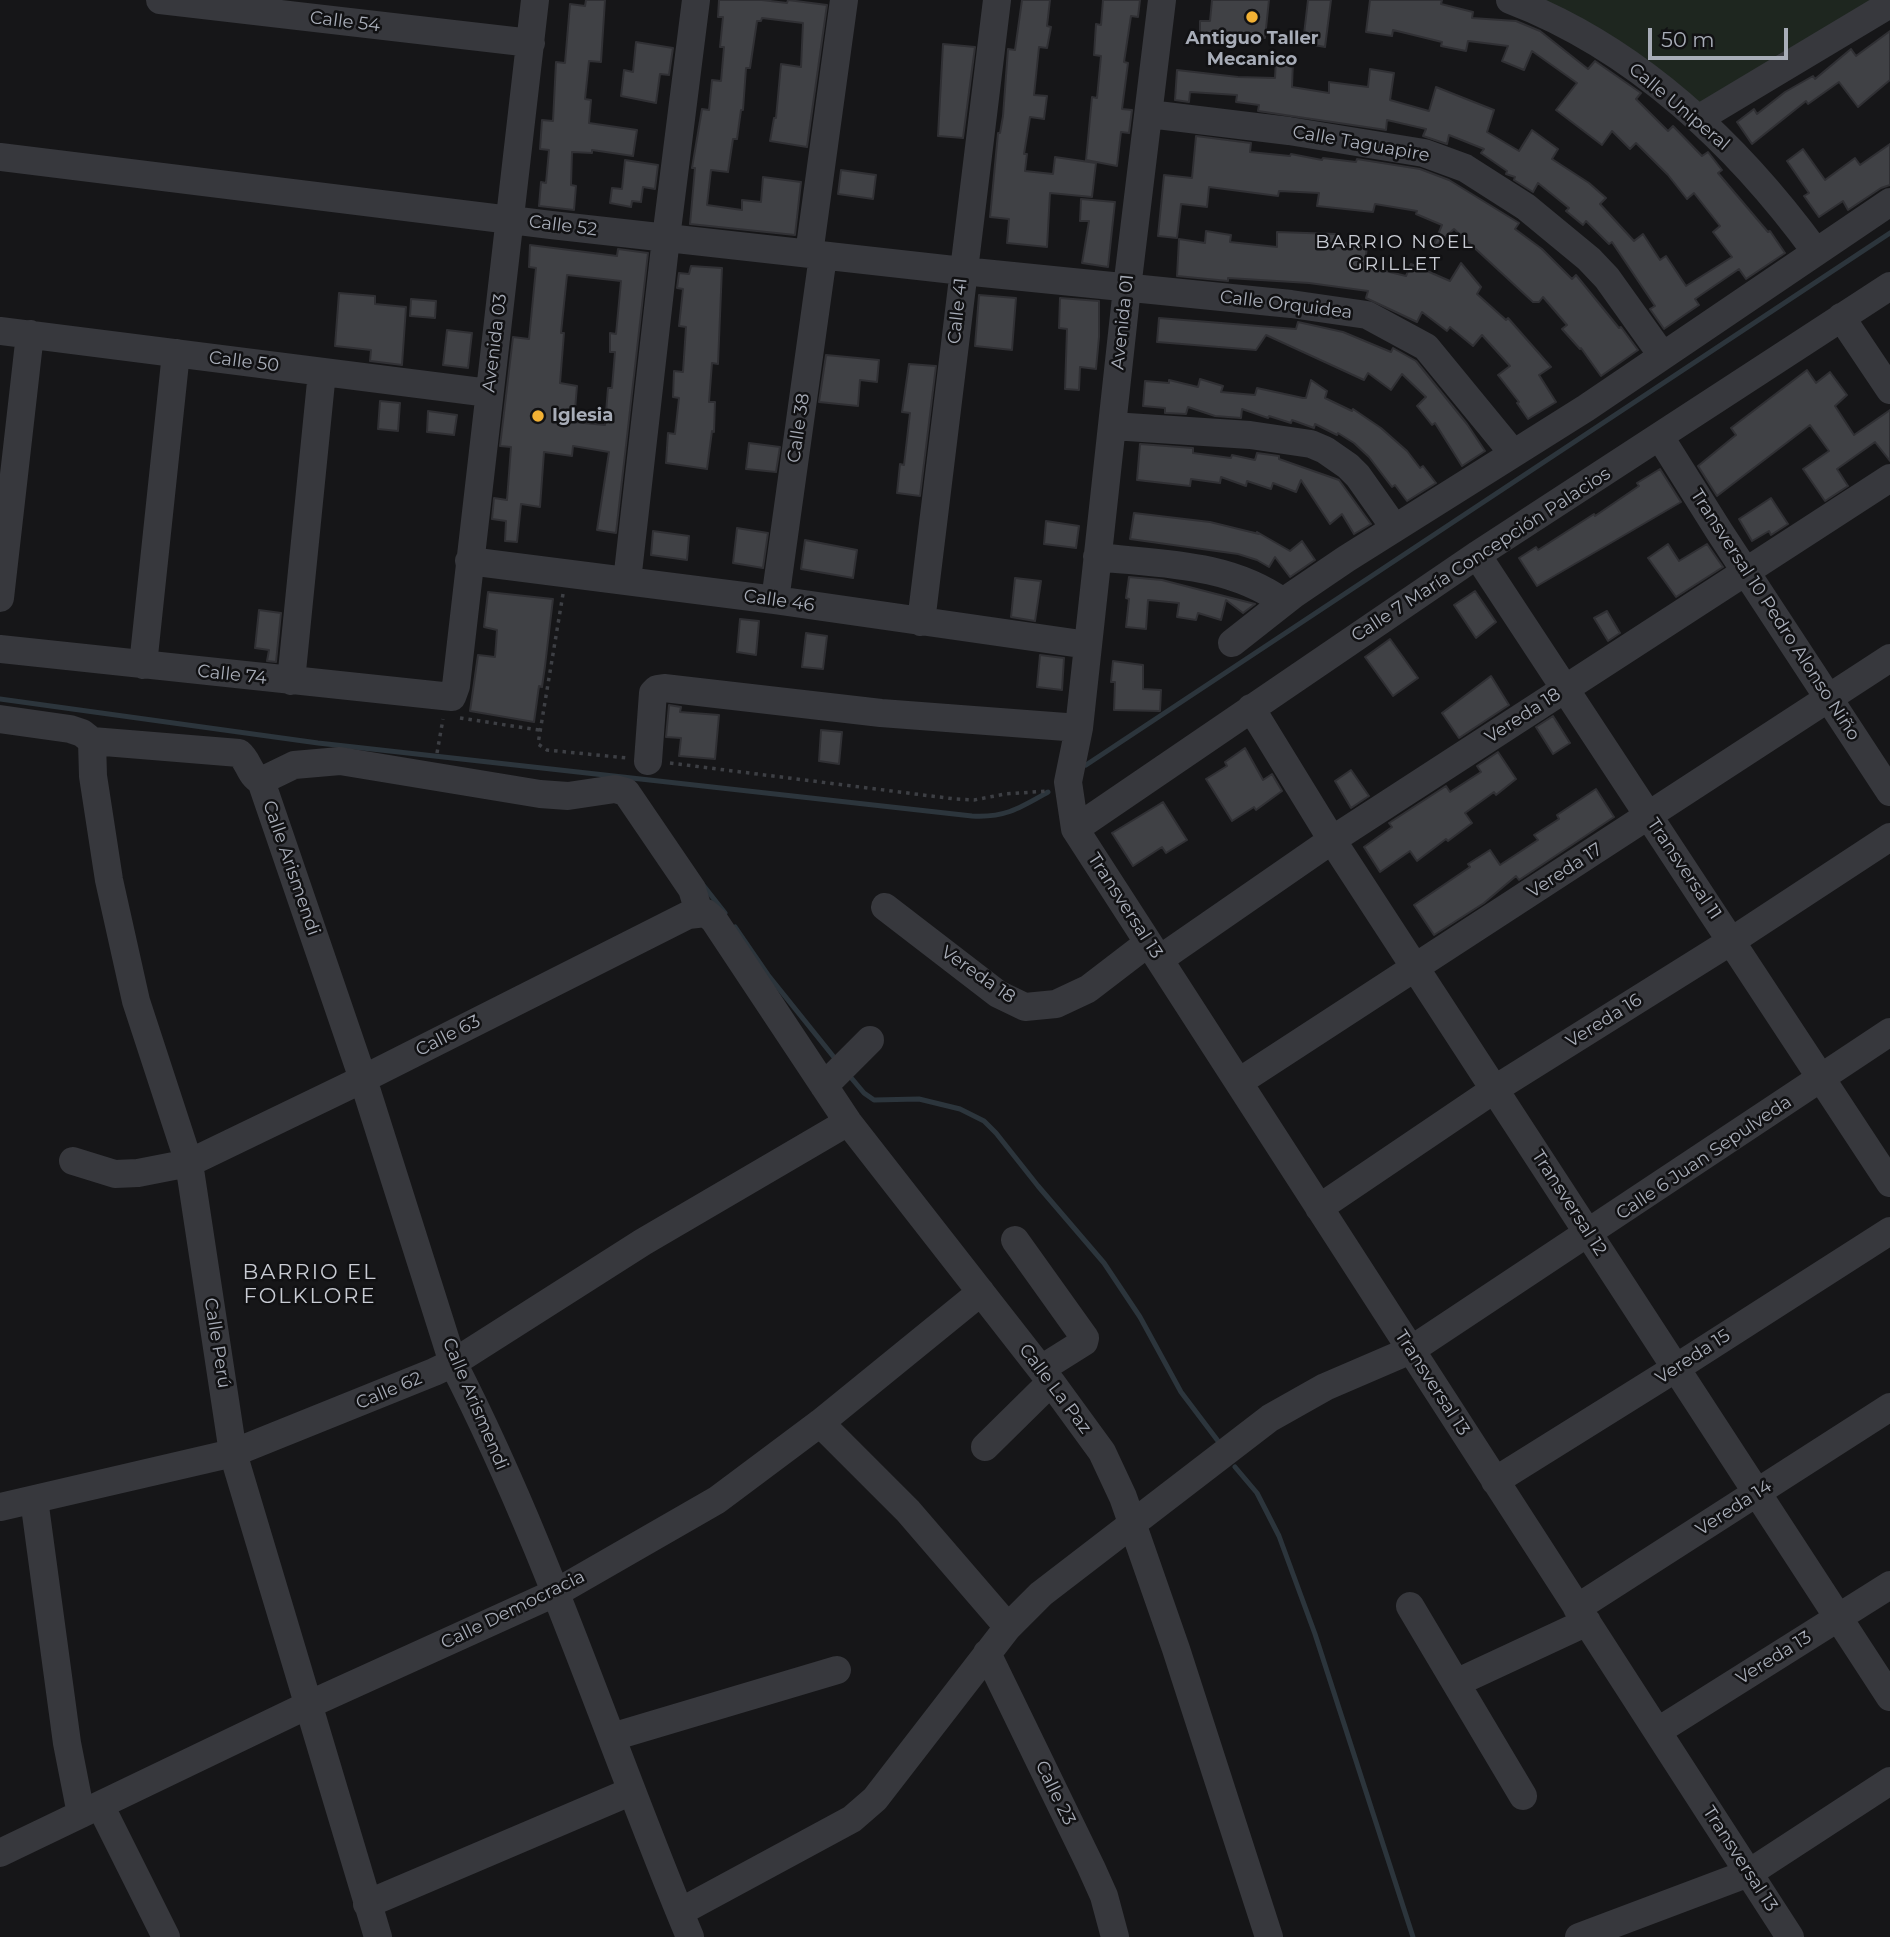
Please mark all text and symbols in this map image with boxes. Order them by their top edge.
street label: Calle 54 [309,7,381,37]
marker: Antiguo Taller Mecanico [1244,9,1260,25]
scale bar [1652,14,1792,58]
text: 50 m [1661,27,1715,52]
place label: Antiguo Taller Mecanico [1185,28,1319,70]
street label: Calle Uniperal [1624,59,1734,155]
street label: Calle Taguapire [1291,121,1431,167]
street label: Calle 52 [528,211,598,241]
district label: BARRIO NOEL GRILLET [1317,231,1473,275]
street label: Avenida 01 [1107,273,1139,371]
street label: Calle 41 [944,277,972,345]
street label: Calle Orquidea [1219,286,1353,324]
street label: Avenida 03 [478,292,512,394]
street label: Calle 50 [208,347,280,377]
street label: Calle 38 [783,392,815,464]
place label: Iglesia [552,405,613,427]
marker: Iglesia [530,408,546,424]
street label: Calle 7 María Concepción Palacios [1347,463,1615,647]
street label: Transversal 10 Pedro Alonso Niño [1686,485,1864,745]
street label: Calle 46 [742,585,816,617]
street label: Calle 74 [196,661,268,689]
street label: Vereda 18 [1481,684,1565,748]
street label: Calle Arismendi [258,798,324,938]
street label: Transversal 11 [1642,814,1726,924]
street label: Vereda 17 [1523,839,1607,903]
street label: Transversal 13 [1083,849,1167,963]
street label: Vereda 18 [937,942,1019,1008]
street label: Vereda 16 [1562,989,1646,1053]
street label: Calle 63 [412,1011,484,1061]
street label: Calle 6 Juan Sepulveda [1612,1091,1796,1225]
street label: Transversal 12 [1527,1146,1611,1260]
district label: BARRIO EL FOLKLORE [244,1260,376,1310]
street label: Calle Perú [199,1296,235,1390]
street label: Vereda 15 [1652,1325,1734,1389]
street label: Transversal 13 [1390,1326,1474,1440]
street label: Calle Arismendi [437,1335,513,1473]
street label: Calle La Paz [1014,1340,1096,1438]
street label: Calle 62 [353,1367,425,1415]
street label: Vereda 14 [1692,1475,1776,1541]
street label: Calle Democracia [438,1566,588,1654]
street label: Vereda 13 [1732,1626,1816,1690]
street label: Calle 23 [1030,1757,1080,1829]
street label: Transversal 13 [1698,1802,1782,1916]

